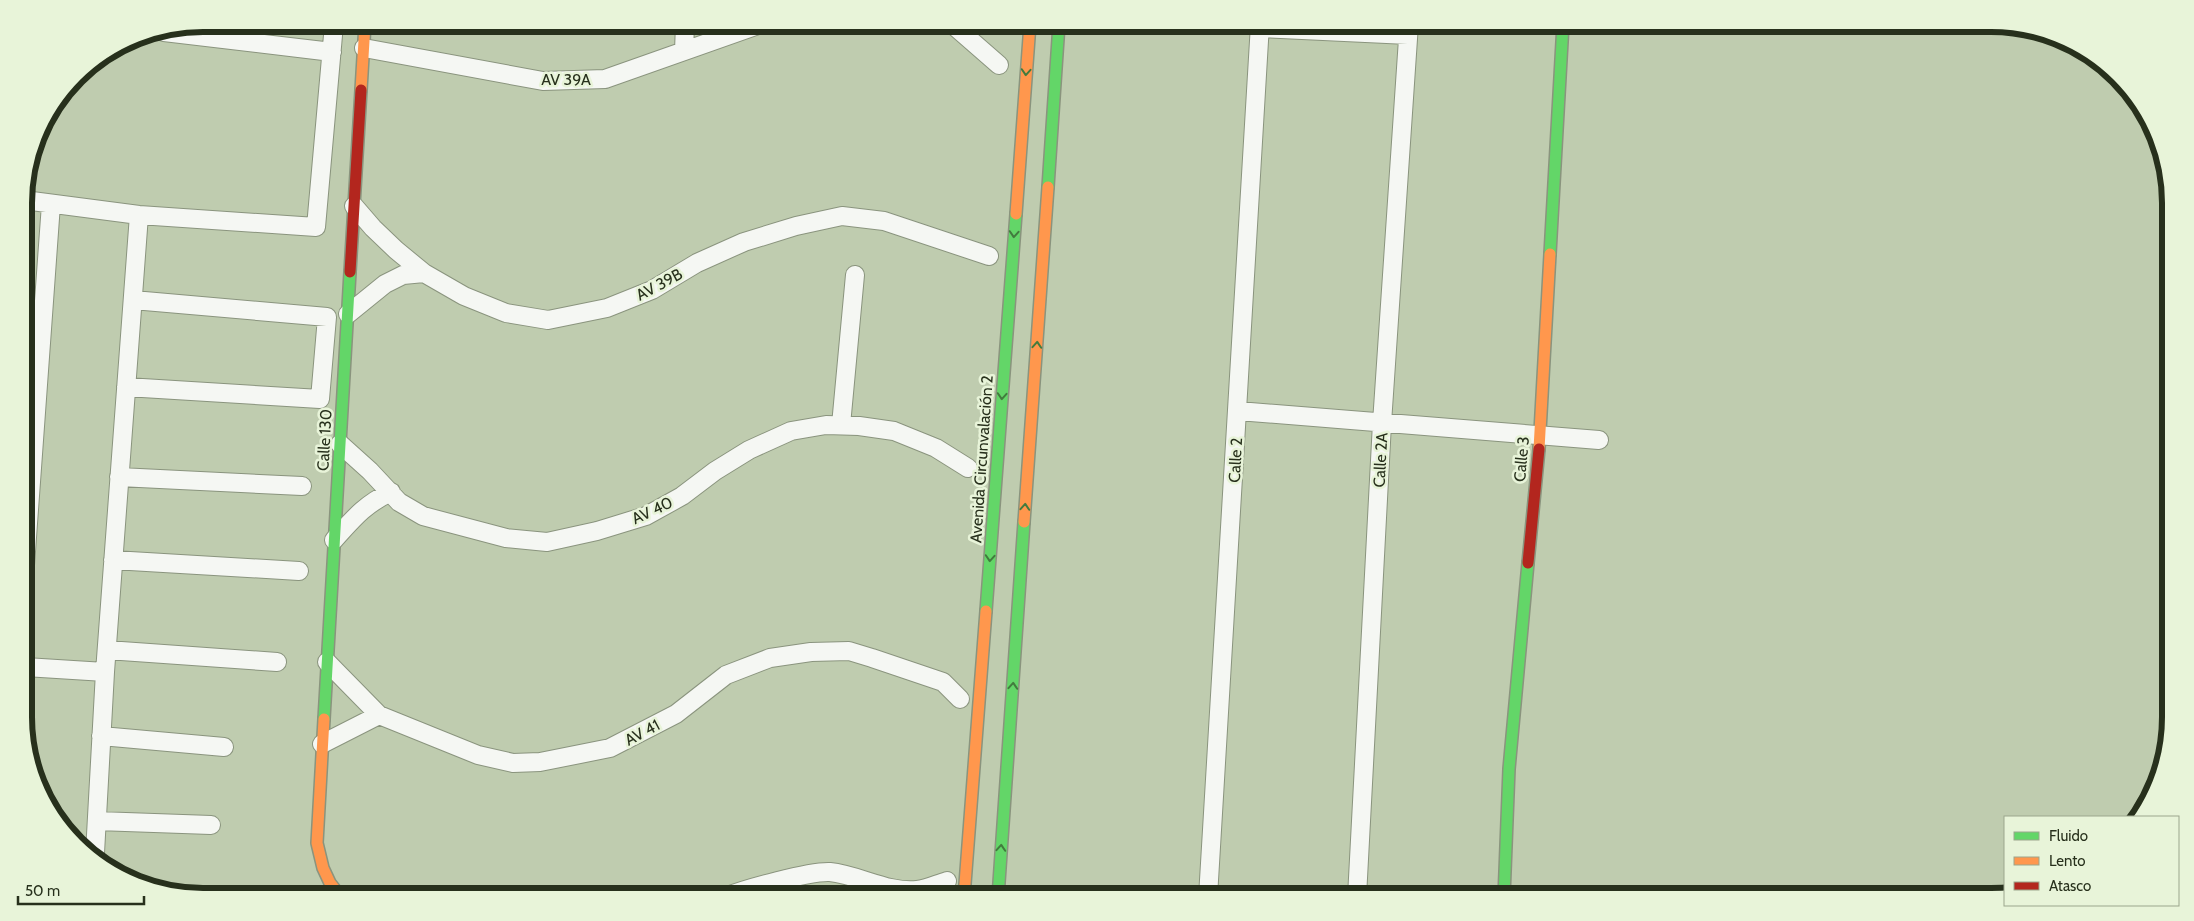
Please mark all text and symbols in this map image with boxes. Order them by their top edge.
one-way arrow [1021,69,1032,77]
street label: AV 39A [541,70,591,89]
one-way arrow [1008,231,1019,239]
street label: AV 39B [633,264,686,305]
one-way arrow [1031,340,1042,348]
street label: Avenida Circunvalación 2 [966,375,997,543]
one-way arrow [997,393,1008,401]
street label: Calle 130 [313,409,336,471]
street label: Calle 2A [1370,432,1391,488]
street label: Calle 3 [1510,436,1533,483]
street label: Calle 2 [1225,437,1246,483]
street label: AV 40 [629,493,676,528]
one-way arrow [1020,503,1031,511]
one-way arrow [984,555,995,563]
one-way arrow [1007,682,1018,690]
street label: AV 41 [621,715,663,749]
legend [2004,816,2179,906]
text: Fluido [2049,827,2088,845]
one-way arrow [996,844,1007,852]
text: Lento [2049,852,2086,870]
scale bar [18,874,144,906]
text: Atasco [2049,877,2091,895]
text: 50 m [25,882,60,900]

